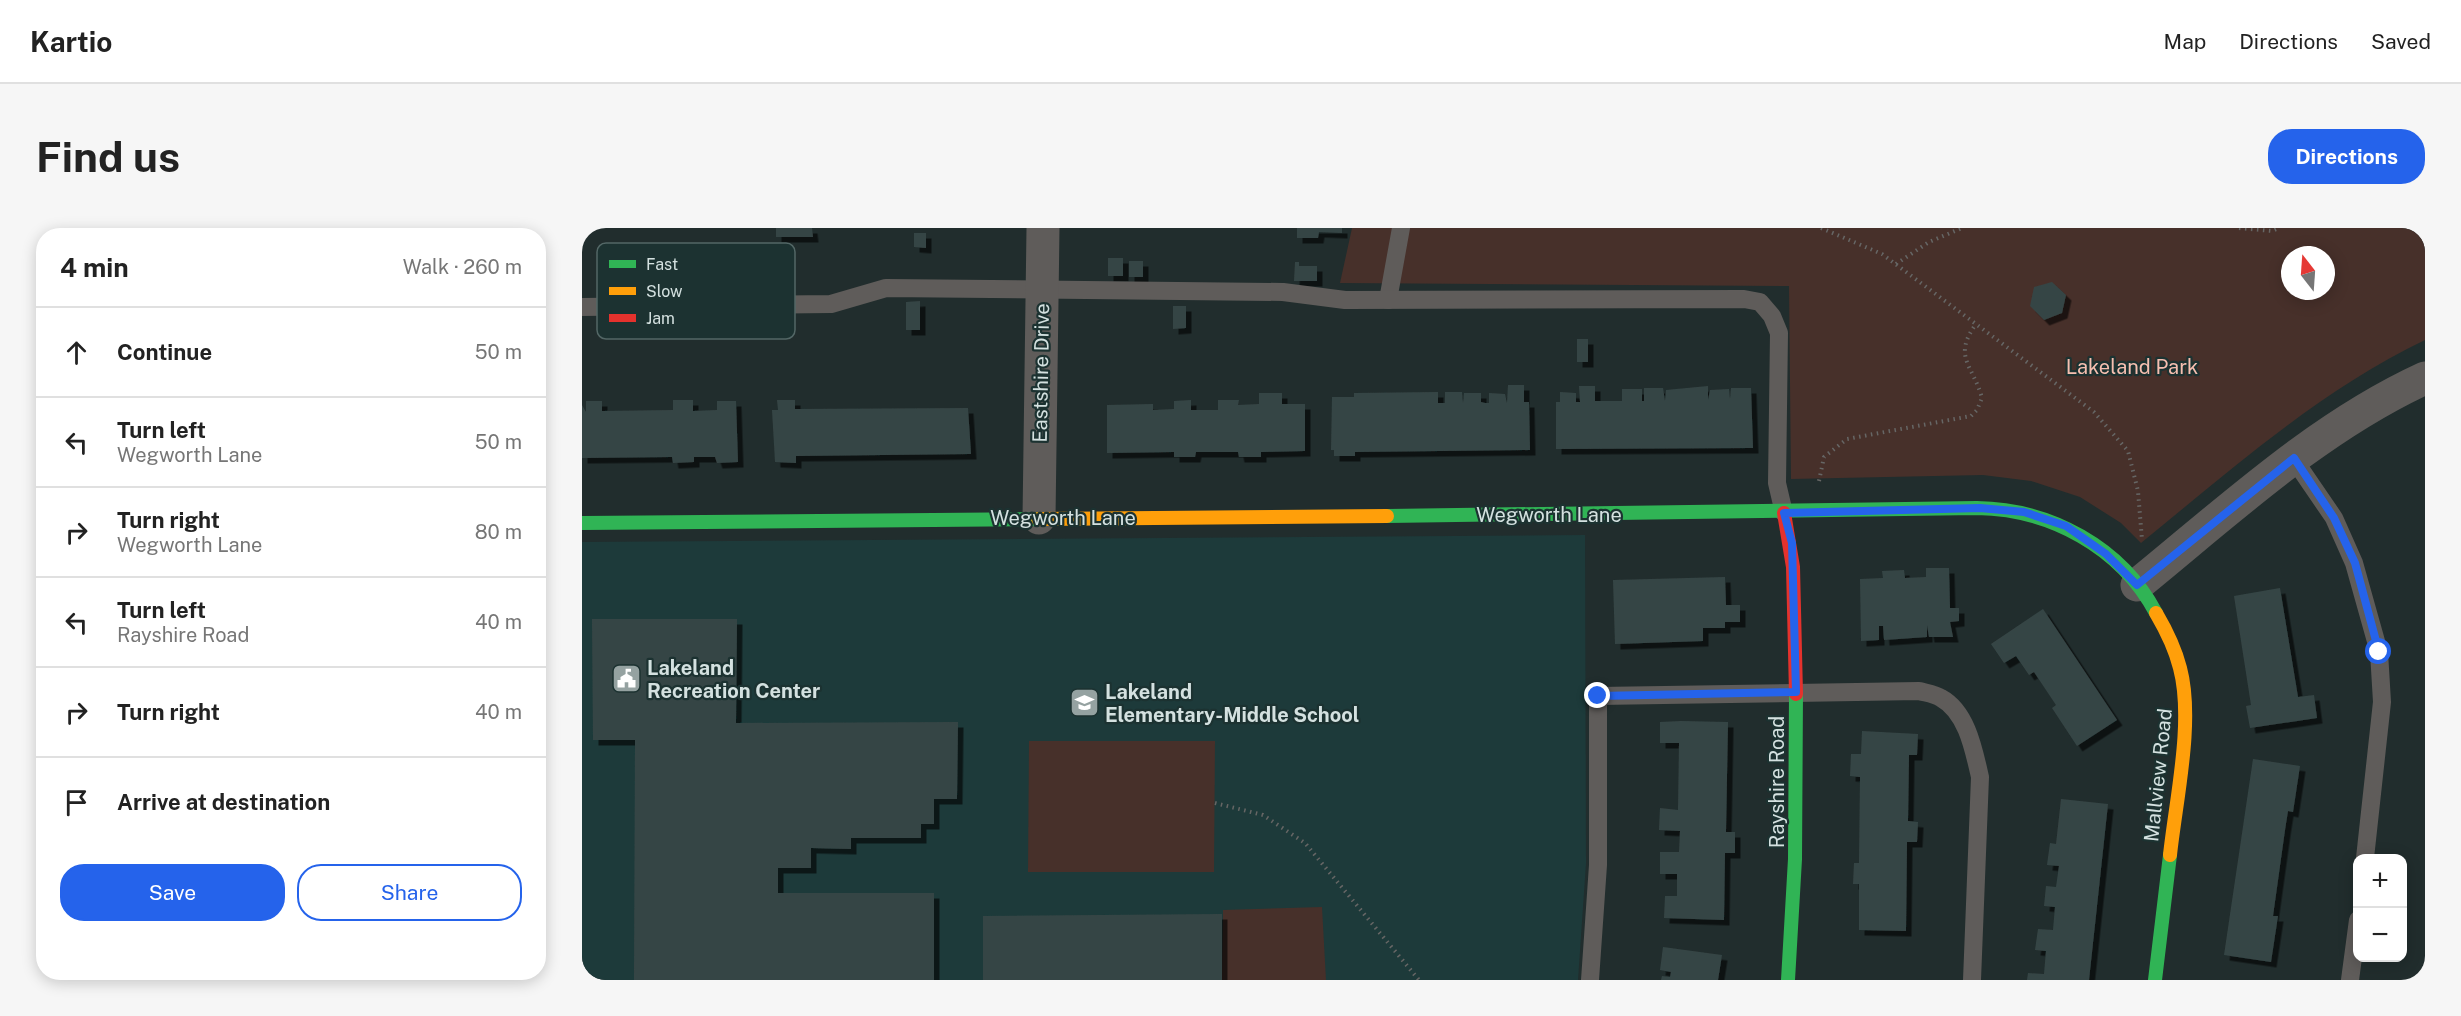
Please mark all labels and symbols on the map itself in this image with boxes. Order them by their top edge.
legend [597,243,795,339]
north arrow [2281,246,2335,300]
text: Fast [646,255,678,274]
text: Slow [646,282,683,301]
street label: Eastshire Drive [1028,303,1054,443]
text: Jam [646,309,675,328]
park label: Lakeland Park [2066,355,2198,379]
street label: Wegworth Lane [1476,503,1622,527]
street label: Wegworth Lane [990,506,1136,530]
route start [2365,638,2391,664]
place label: Lakeland Recreation Center [647,656,820,703]
public building icon: Lakeland Recreation Center [610,663,642,695]
place label: Lakeland Elementary-Middle School [1105,680,1359,727]
route end [1584,682,1610,708]
school or university icon: Lakeland Elementary-Middle School [1068,687,1100,719]
street label: Mallview Road [2139,707,2177,843]
street label: Rayshire Road [1765,716,1789,848]

